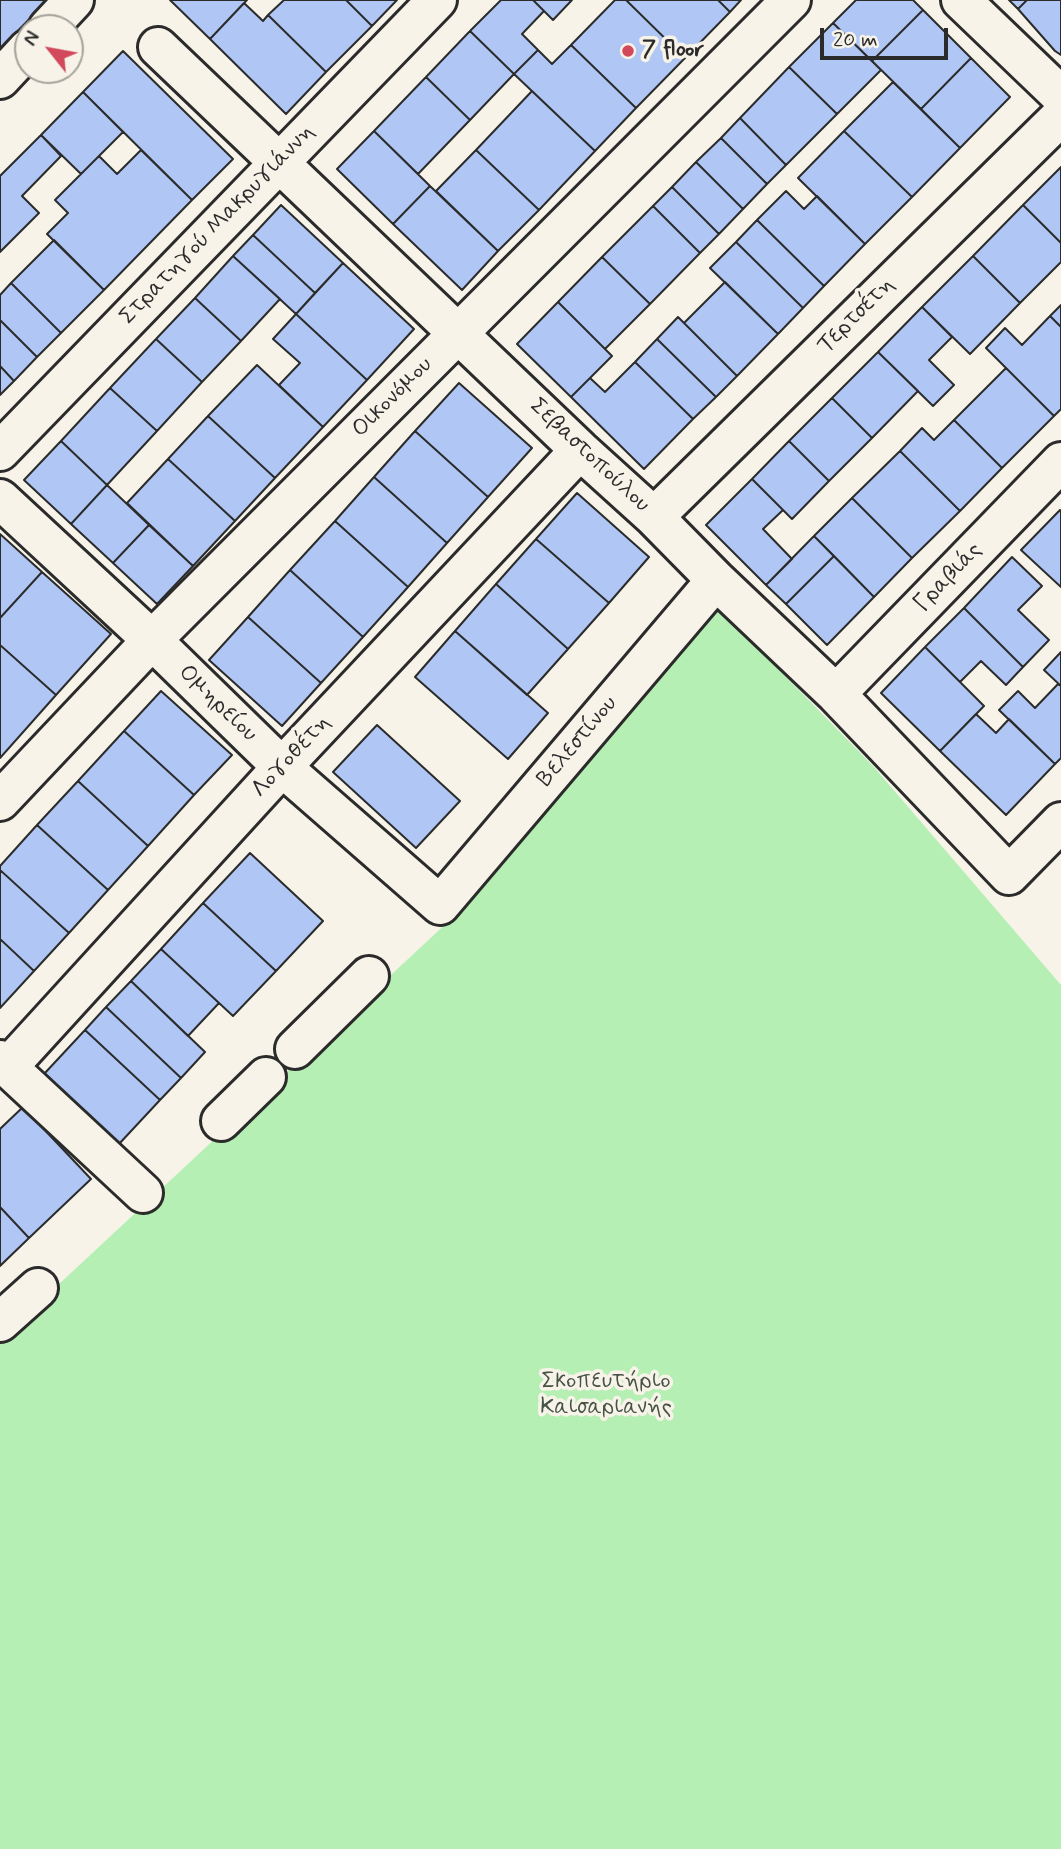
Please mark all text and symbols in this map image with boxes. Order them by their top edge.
north arrow [14,14,84,84]
scale bar [823,14,951,58]
text: 20 m [833,26,878,54]
text: N [18,27,46,51]
place label: 7 floor [642,37,704,65]
marker: 7 floor [620,43,636,59]
street label: Στρατηγού Μακρυγιάννη [115,119,321,331]
street label: Τερτσέτη [813,272,901,360]
street label: Οικονόμου [347,352,439,444]
street label: Σεβαστοπούλου [523,393,655,519]
street label: Γραβιάς [909,537,989,619]
street label: Ομηρείου [172,660,262,748]
street label: Βελεστίνου [532,691,624,793]
street label: Λογοθέτη [247,710,337,804]
park label: Σκοπευτήριο Καισαριανής [540,1368,672,1422]

